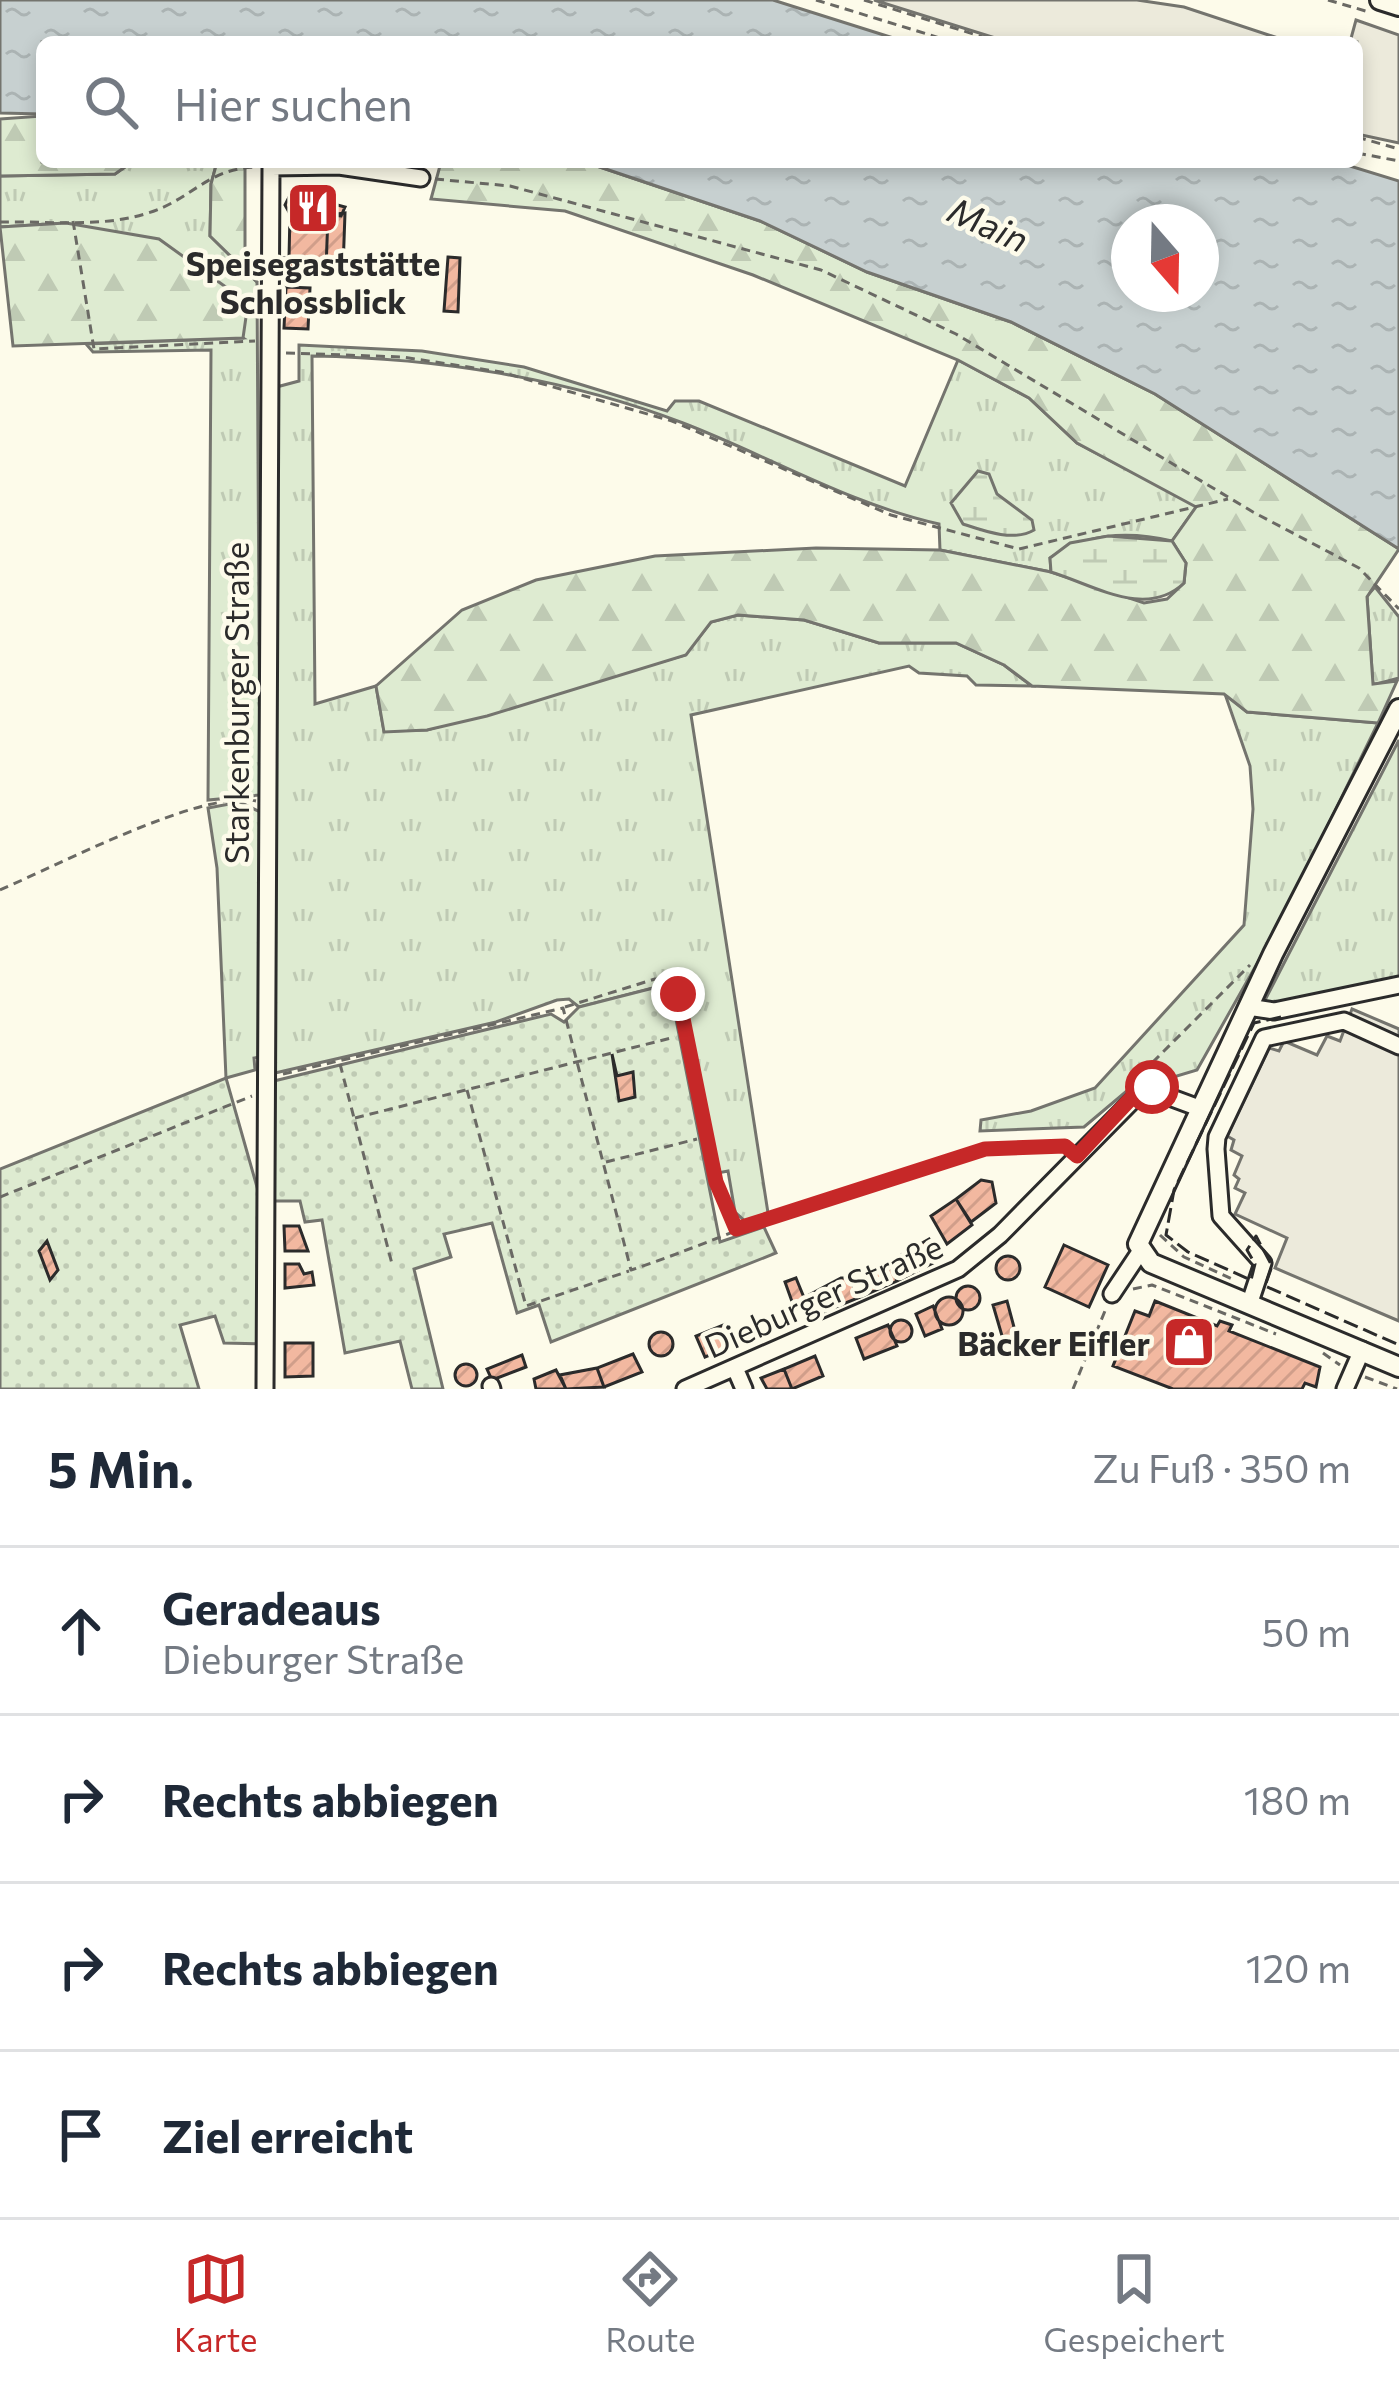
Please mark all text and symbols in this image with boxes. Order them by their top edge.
search box [36,36,1363,168]
icon: search [78,69,144,135]
text: Hier suchen [174,75,413,130]
restaurant icon: Speisegaststätte Schlossblick [285,180,341,236]
water label: Main [942,186,1036,260]
north arrow [1111,204,1219,312]
place label: Speisegaststätte Schlossblick [186,242,440,321]
street label: Starkenburger Straße [215,542,256,864]
route end [651,967,705,1021]
route start [1125,1060,1179,1114]
street label: Dieburger Straße [698,1224,948,1366]
shop icon: Bäcker Eifler [1161,1314,1217,1370]
place label: Bäcker Eifler [957,1322,1150,1363]
text: 5 Min. [48,1436,194,1499]
text: Zu Fuß · 350 m [1093,1443,1351,1491]
text: Geradeaus [162,1579,381,1634]
icon: ahead [48,1598,114,1664]
text: 50 m [1262,1607,1351,1655]
text: Dieburger Straße [162,1634,464,1682]
icon: right [48,1766,114,1832]
text: Rechts abbiegen [162,1771,499,1826]
text: 180 m [1244,1775,1351,1823]
icon: right [48,1934,114,2000]
text: Rechts abbiegen [162,1939,499,1994]
text: 120 m [1246,1943,1351,1991]
icon: arrive [48,2102,114,2168]
text: Ziel erreicht [162,2107,413,2162]
tab: Karte [174,2246,257,2359]
tab: Route [606,2246,695,2359]
tab: Gespeichert [1044,2246,1225,2359]

